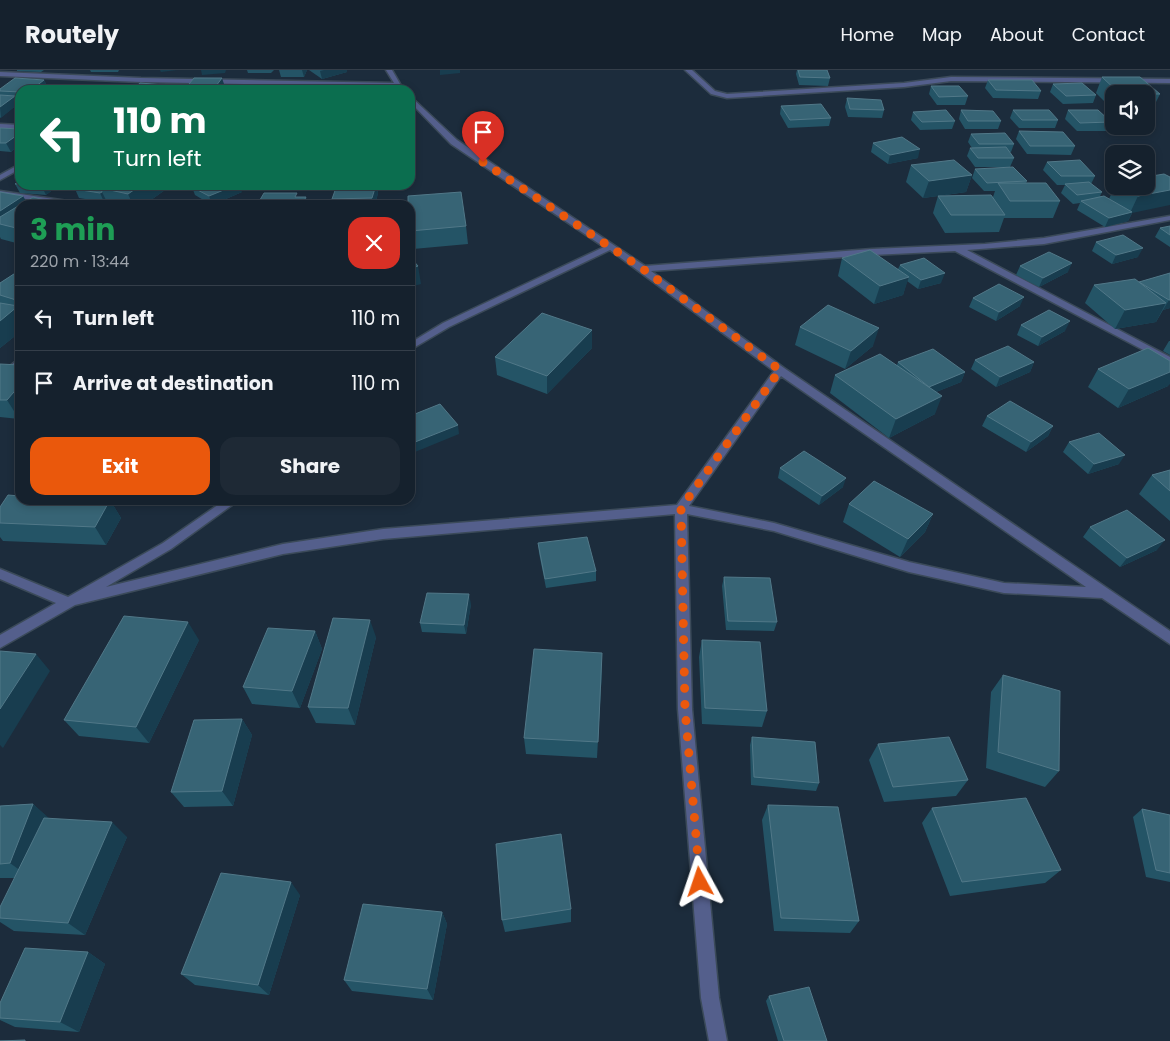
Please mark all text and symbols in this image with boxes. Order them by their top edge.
text: Routely [25,18,119,51]
text: Home [840,22,894,47]
text: Map [922,22,962,47]
text: About [990,22,1044,47]
text: Contact [1072,22,1145,47]
map controls [1105,85,1155,195]
button: sound [1105,85,1155,135]
text: 110 m [113,96,207,145]
icon: left [30,105,95,170]
pin [462,111,504,162]
icon: arrive [469,118,497,146]
text: Turn left [113,143,201,174]
button: layers [1105,145,1155,195]
text: 3 min [30,208,115,251]
button: close [348,217,400,269]
text: 220 m · 13:44 [30,250,129,273]
icon: left [30,304,58,332]
text: Turn left [73,305,154,332]
text: 110 m [351,305,400,332]
icon: arrive [30,369,58,397]
text: Arrive at destination [73,370,274,397]
text: 110 m [351,370,400,397]
button: Exit [30,437,210,495]
button: Share [220,437,400,495]
position arrow [673,855,725,907]

